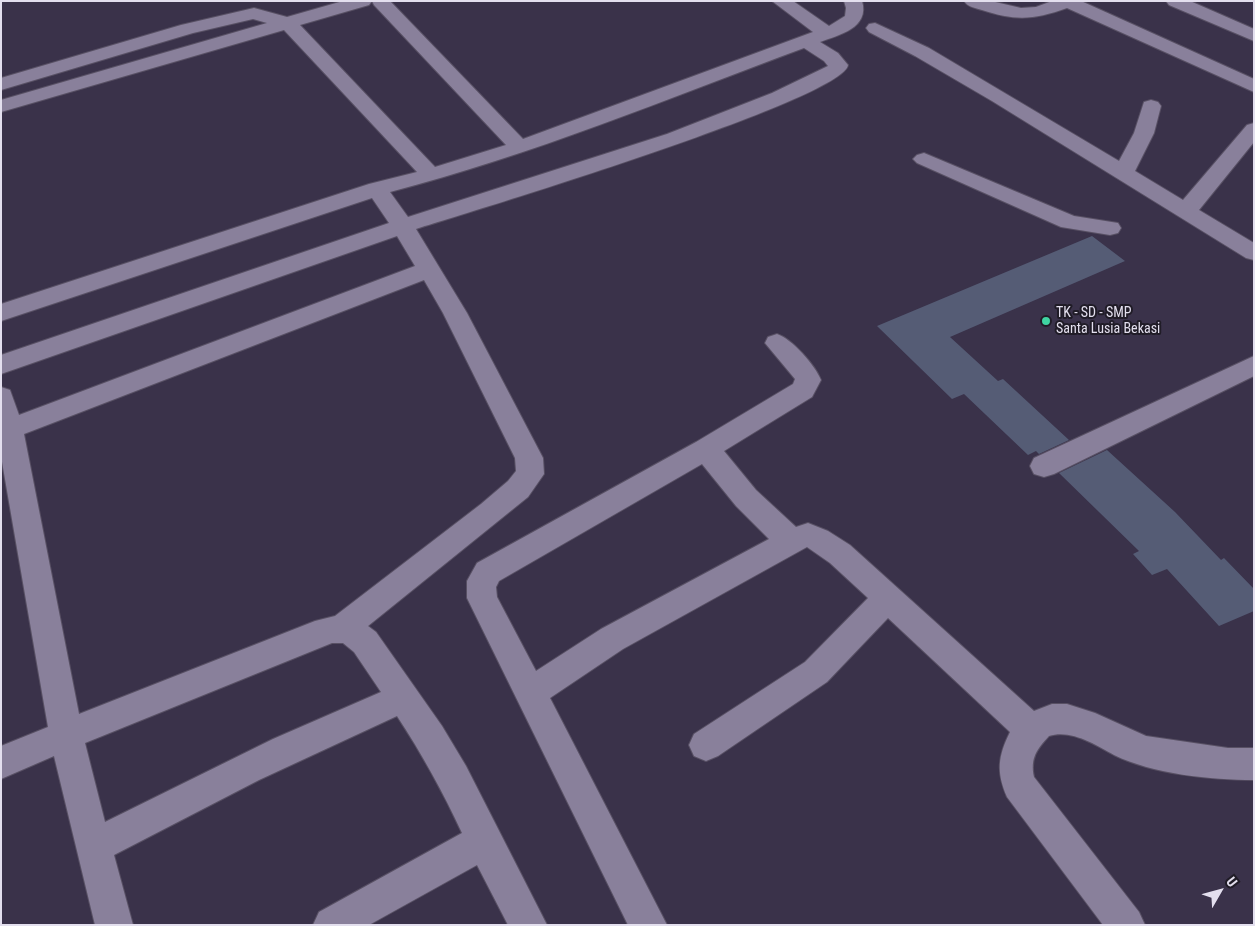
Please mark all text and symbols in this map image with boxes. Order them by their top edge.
place label: TK - SD - SMP Santa Lusia Bekasi [1056,305,1160,338]
marker: TK - SD - SMP Santa Lusia Bekasi [1040,315,1052,327]
north arrow [1195,866,1245,916]
text: U [1223,874,1241,890]

